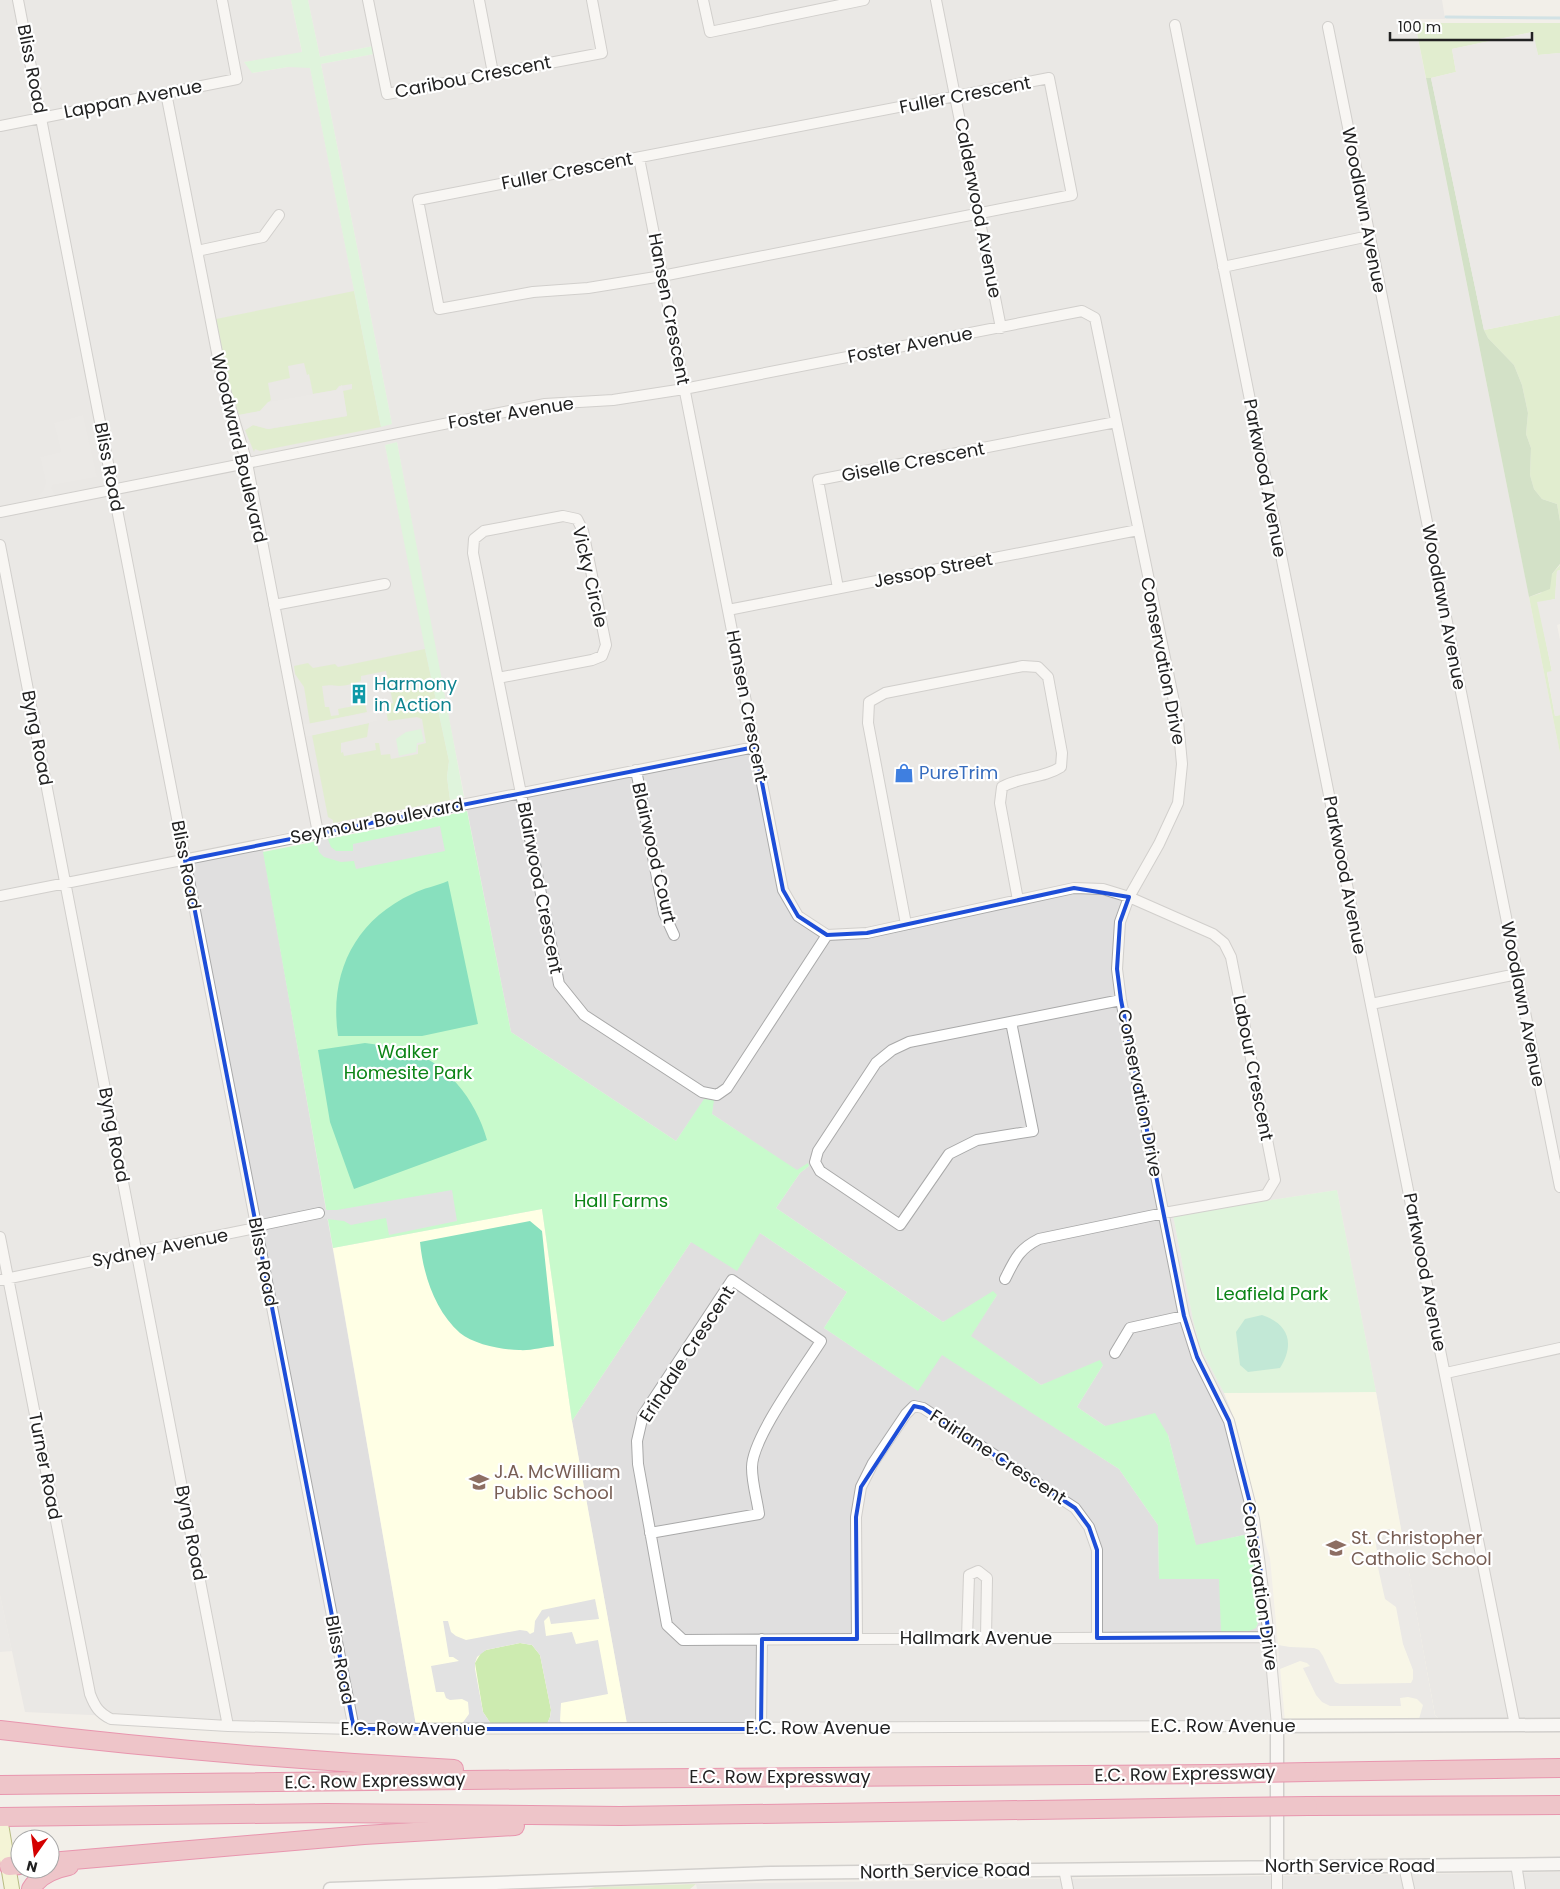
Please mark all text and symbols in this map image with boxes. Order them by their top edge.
scale bar [1390,10,1532,42]
text: 100 m [1398,16,1441,37]
street label: Bliss Road [12,22,53,116]
street label: Caribou Crescent [393,49,553,104]
street label: Fuller Crescent [897,70,1033,120]
street label: Lappan Avenue [62,73,204,124]
street label: Calderwood Avenue [949,116,1008,300]
street label: Woodlawn Avenue [1336,125,1393,295]
street label: Fuller Crescent [499,146,635,196]
street label: Hansen Crescent [642,231,696,387]
street label: Foster Avenue [845,320,975,369]
street label: Woodward Boulevard [205,350,274,545]
street label: Foster Avenue [446,390,576,435]
street label: Parkwood Avenue [1238,397,1293,559]
street label: Bliss Road [89,420,130,514]
street label: Giselle Crescent [839,435,987,488]
street label: Woodlawn Avenue [1416,522,1473,692]
street label: Vicky Circle [567,524,614,630]
street label: Jessop Street [871,546,995,593]
street label: Conservation Drive [1135,575,1192,747]
street label: Hansen Crescent [720,628,774,784]
place label: Harmony in Action [374,671,457,717]
building icon: Harmony in Action [348,683,370,705]
street label: Byng Road [16,688,59,788]
place label: PureTrim [919,760,998,785]
shop icon: PureTrim [893,762,915,784]
street label: Blairwood Court [626,780,683,926]
street label: Seymour Boulevard [288,791,466,850]
street label: Parkwood Avenue [1318,794,1373,956]
street label: Blairwood Crescent [512,800,569,976]
street label: Bliss Road [166,818,207,912]
street label: Woodlawn Avenue [1495,919,1552,1089]
street label: Labour Crescent [1227,993,1280,1143]
street label: Conservation Drive [1112,1007,1169,1179]
park label: Walker Homesite Park [344,1039,473,1085]
street label: Byng Road [93,1085,136,1185]
park label: Hall Farms [574,1188,668,1213]
street label: Parkwood Avenue [1398,1191,1453,1353]
street label: Bliss Road [243,1215,284,1309]
street label: Sydney Avenue [90,1222,230,1273]
street label: Erindale Crescent [633,1281,740,1427]
park label: Leafield Park [1216,1281,1329,1306]
street label: Fairlane Crescent [925,1403,1071,1510]
street label: Turner Road [23,1410,68,1522]
place label: J.A. McWilliam Public School [494,1459,620,1505]
school or university icon: J.A. McWilliam Public School [468,1471,490,1493]
street label: Byng Road [170,1483,213,1583]
street label: Conservation Drive [1236,1500,1285,1672]
place label: St. Christopher Catholic School [1351,1525,1492,1571]
school or university icon: St. Christopher Catholic School [1325,1537,1347,1559]
street label: Bliss Road [320,1613,361,1707]
street label: Hallmark Avenue [900,1625,1052,1650]
street label: E.C. Row Avenue [1150,1713,1296,1738]
street label: E.C. Row Avenue [745,1715,891,1740]
street label: E.C. Row Avenue [340,1716,486,1741]
street label: E.C. Row Expressway [1094,1759,1276,1788]
street label: E.C. Row Expressway [689,1764,871,1789]
street label: E.C. Row Expressway [284,1766,466,1795]
north arrow [10,1829,60,1879]
street label: North Service Road [1265,1853,1435,1878]
text: N [24,1856,39,1878]
street label: North Service Road [860,1857,1030,1884]

